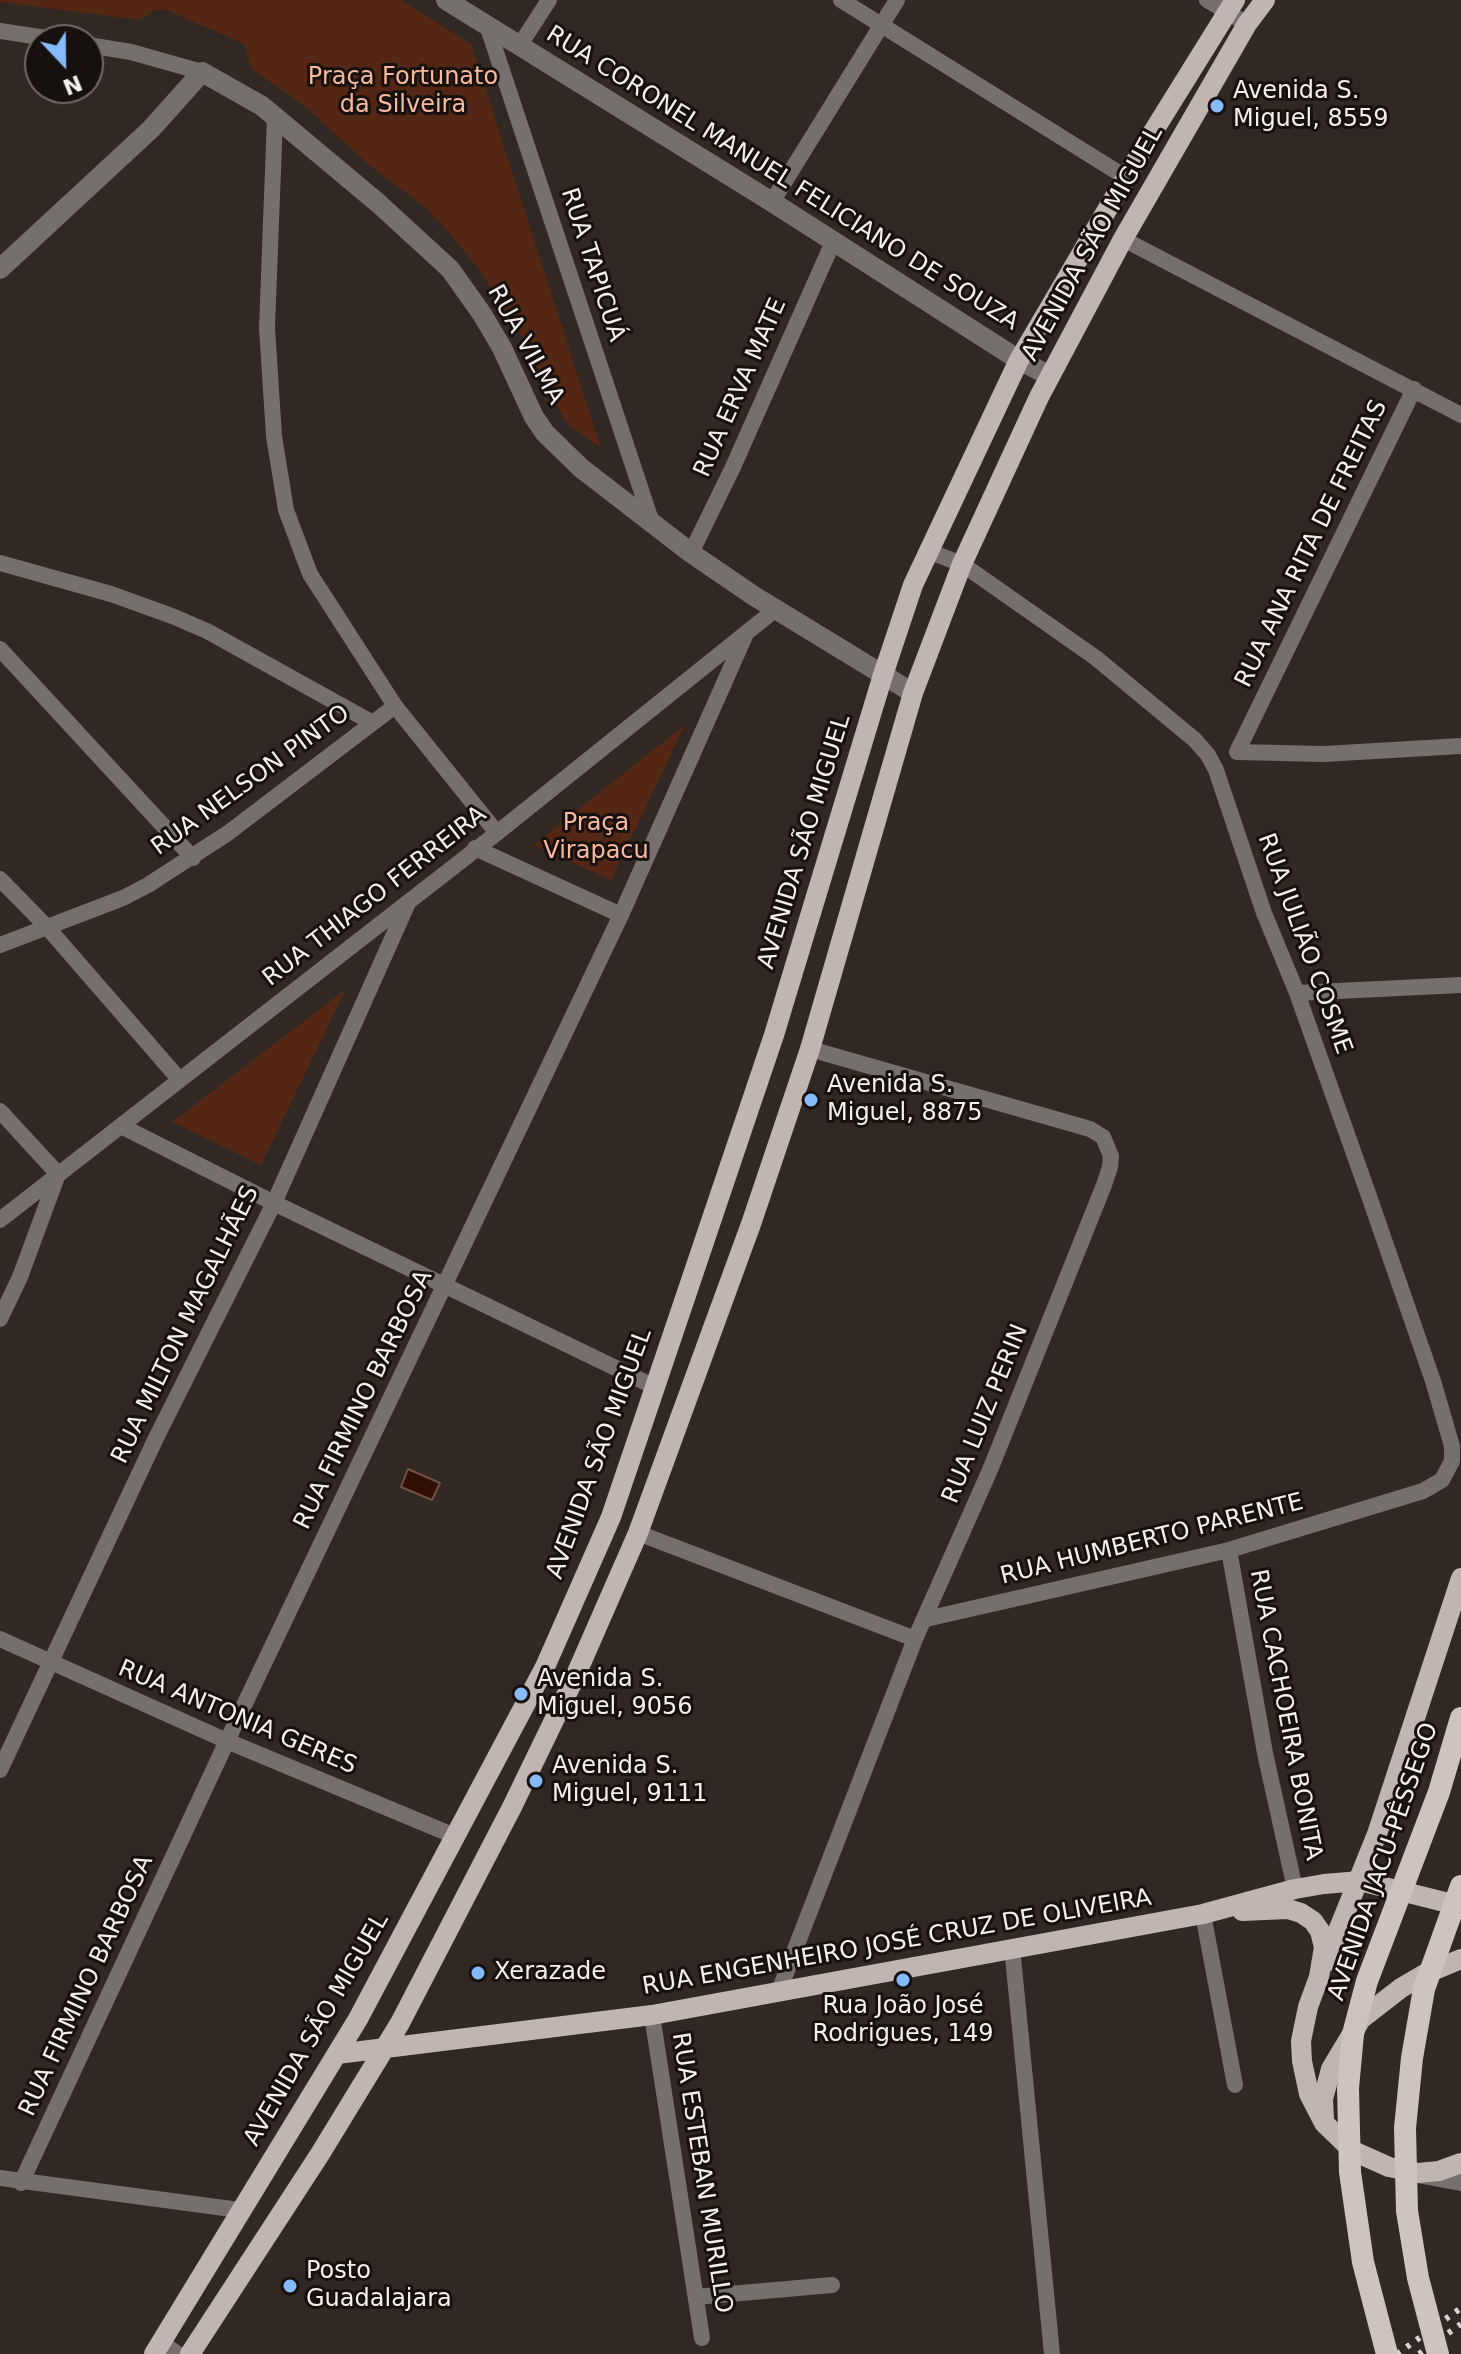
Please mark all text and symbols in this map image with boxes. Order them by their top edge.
street label: RUA CORONEL MANUEL FELICIANO DE SOUZA [540,21,1024,337]
north arrow [24,24,104,104]
park label: Praça Fortunato da Silveira [308,64,498,120]
text: N [59,70,86,100]
place label: Avenida S. Miguel, 8559 [1233,78,1389,134]
marker: Avenida S. Miguel, 8559 [1208,97,1226,115]
street label: AVENIDA SÃO MIGUEL [1016,121,1170,367]
street label: RUA TAPICUÁ [554,185,630,345]
street label: RUA VILMA [480,280,570,410]
street label: RUA ERVA MATE [689,294,793,482]
street label: RUA ANA RITA DE FREITAS [1230,396,1394,692]
street label: RUA NELSON PINTO [146,700,356,862]
street label: AVENIDA SÃO MIGUEL [753,711,857,973]
street label: RUA THIAGO FERREIRA [257,801,493,993]
park label: Praça Virapacu [543,810,649,866]
street label: RUA JULIÃO COSME [1251,830,1357,1058]
place label: Avenida S. Miguel, 8875 [827,1072,983,1128]
marker: Avenida S. Miguel, 8875 [802,1091,820,1109]
street label: RUA MILTON MAGALHÃES [106,1182,266,1468]
street label: RUA FIRMINO BARBOSA [289,1266,439,1534]
street label: RUA LUIZ PERIN [937,1320,1035,1508]
street label: AVENIDA SÃO MIGUEL [541,1325,659,1583]
street label: RUA HUMBERTO PARENTE [997,1488,1307,1592]
street label: RUA CACHOEIRA BONITA [1243,1567,1327,1863]
street label: RUA ANTONIA GERES [113,1655,361,1781]
place label: Avenida S. Miguel, 9056 [537,1666,693,1722]
marker: Avenida S. Miguel, 9056 [512,1685,530,1703]
street label: AVENIDA JACU-PÊSSEGO [1323,1719,1445,2005]
place label: Avenida S. Miguel, 9111 [552,1753,708,1809]
marker: Avenida S. Miguel, 9111 [527,1772,545,1790]
street label: RUA FIRMINO BARBOSA [14,1851,160,2121]
street label: RUA ENGENHEIRO JOSÉ CRUZ DE OLIVEIRA [640,1884,1154,2002]
street label: AVENIDA SÃO MIGUEL [238,1908,396,2152]
place label: Xerazade [494,1959,606,1987]
marker: Xerazade [469,1964,487,1982]
marker: Rua João José Rodrigues, 149 [894,1971,912,1989]
place label: Rua João José Rodrigues, 149 [813,1993,993,2049]
street label: RUA ESTEBAN MURILLO [665,2031,737,2315]
place label: Posto Guadalajara [306,2258,452,2314]
marker: Posto Guadalajara [281,2277,299,2295]

